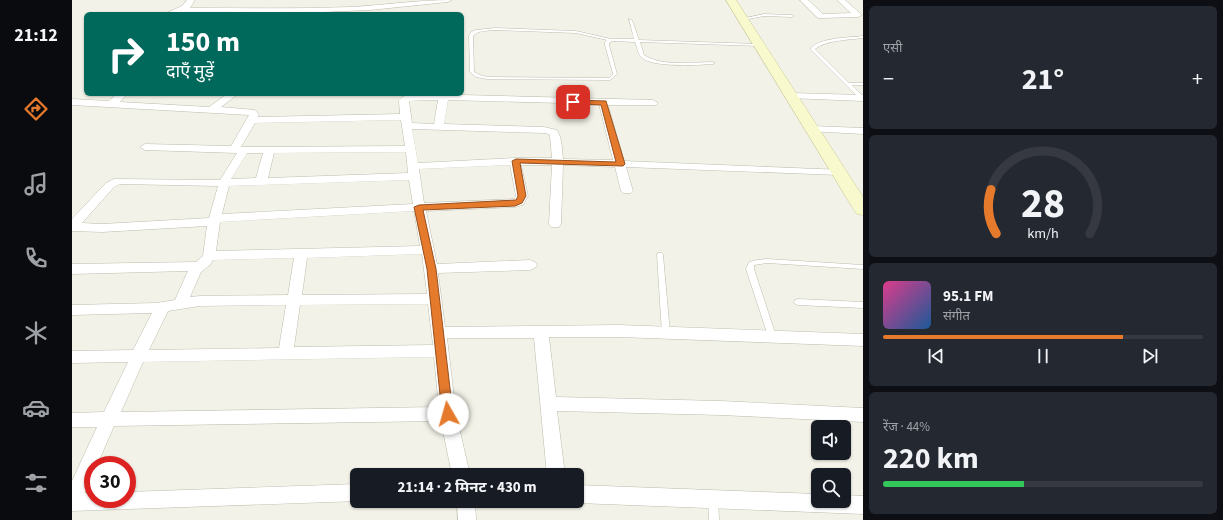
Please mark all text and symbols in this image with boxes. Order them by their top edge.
text: 150 m [166,22,240,62]
text: 21:12 [14,23,58,48]
icon: right [100,28,152,80]
text: एसी [883,39,902,57]
text: 21° [1022,58,1064,101]
text: दाएँ मुड़ें [166,59,214,84]
text: − [883,63,894,95]
text: + [1192,63,1203,95]
pin [556,85,590,119]
icon: arrive [562,91,584,113]
icon: directions [22,95,50,123]
icon: music [22,170,50,198]
text: 28 [1021,174,1065,234]
text: km/h [1027,222,1059,243]
icon: phone [22,244,50,272]
text: 95.1 FM [943,286,994,307]
text: संगीत [943,307,970,325]
icon: climate [22,319,50,347]
icon: previous [925,345,947,367]
icon: pause [1032,345,1054,367]
icon: next [1139,345,1161,367]
position arrow [427,393,469,435]
icon: car [22,394,50,422]
text: रेंज · 44% [883,418,930,436]
map controls [811,420,851,508]
button: sound [811,420,851,460]
text: 220 km [883,437,979,480]
speed limit sign: 30 [84,456,136,508]
button: search [811,468,851,508]
icon: filters [22,469,50,497]
text: 21:14 · 2 मिनट · 430 m [397,477,537,498]

